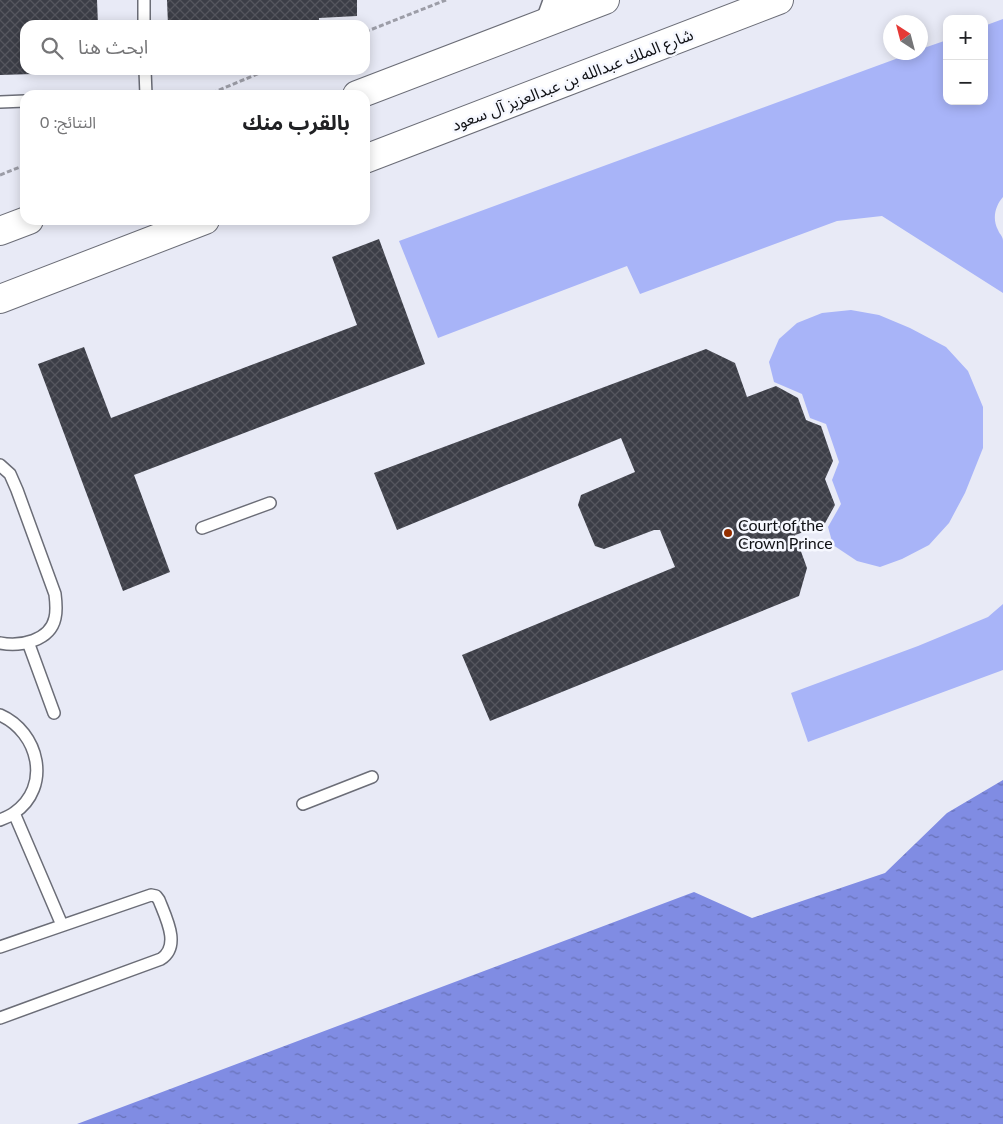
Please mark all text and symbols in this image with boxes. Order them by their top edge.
north arrow [883,15,928,60]
map controls [943,15,988,105]
button: + [943,15,988,60]
search box [20,20,370,75]
street label: شارع الملك عبدالله بن عبدالعزيز آل سعود [448,24,697,138]
icon: search [38,34,66,62]
text: ابحث هنا [78,35,148,58]
button: − [943,60,988,105]
text: بالقرب منك [243,109,350,134]
text: النتائج: 0 [40,112,96,131]
place label: Court of the Crown Prince [738,515,833,552]
marker: Court of the Crown Prince [722,527,734,539]

